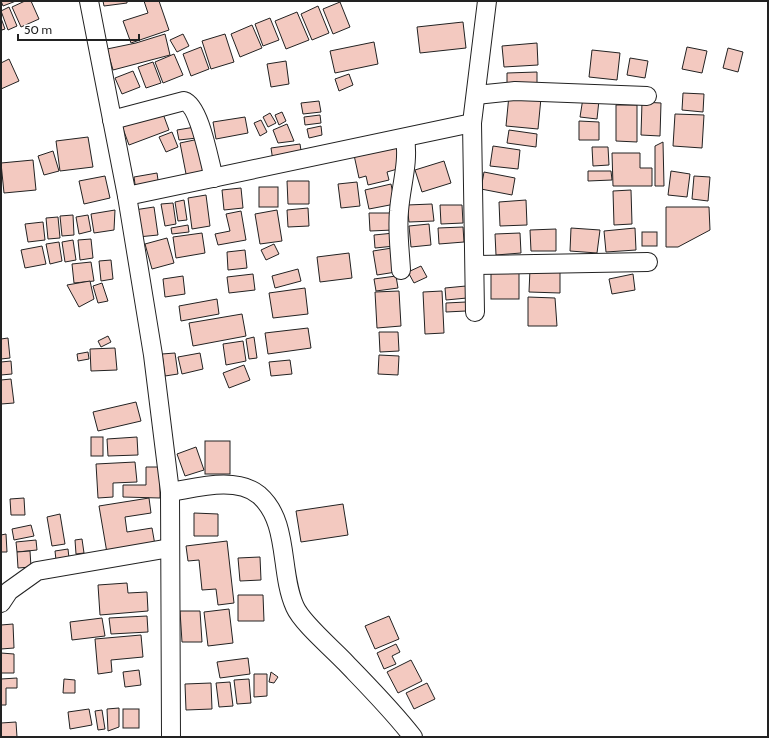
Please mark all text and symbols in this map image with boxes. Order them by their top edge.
scale bar [18,16,139,42]
text: 50 m [24,22,52,37]

